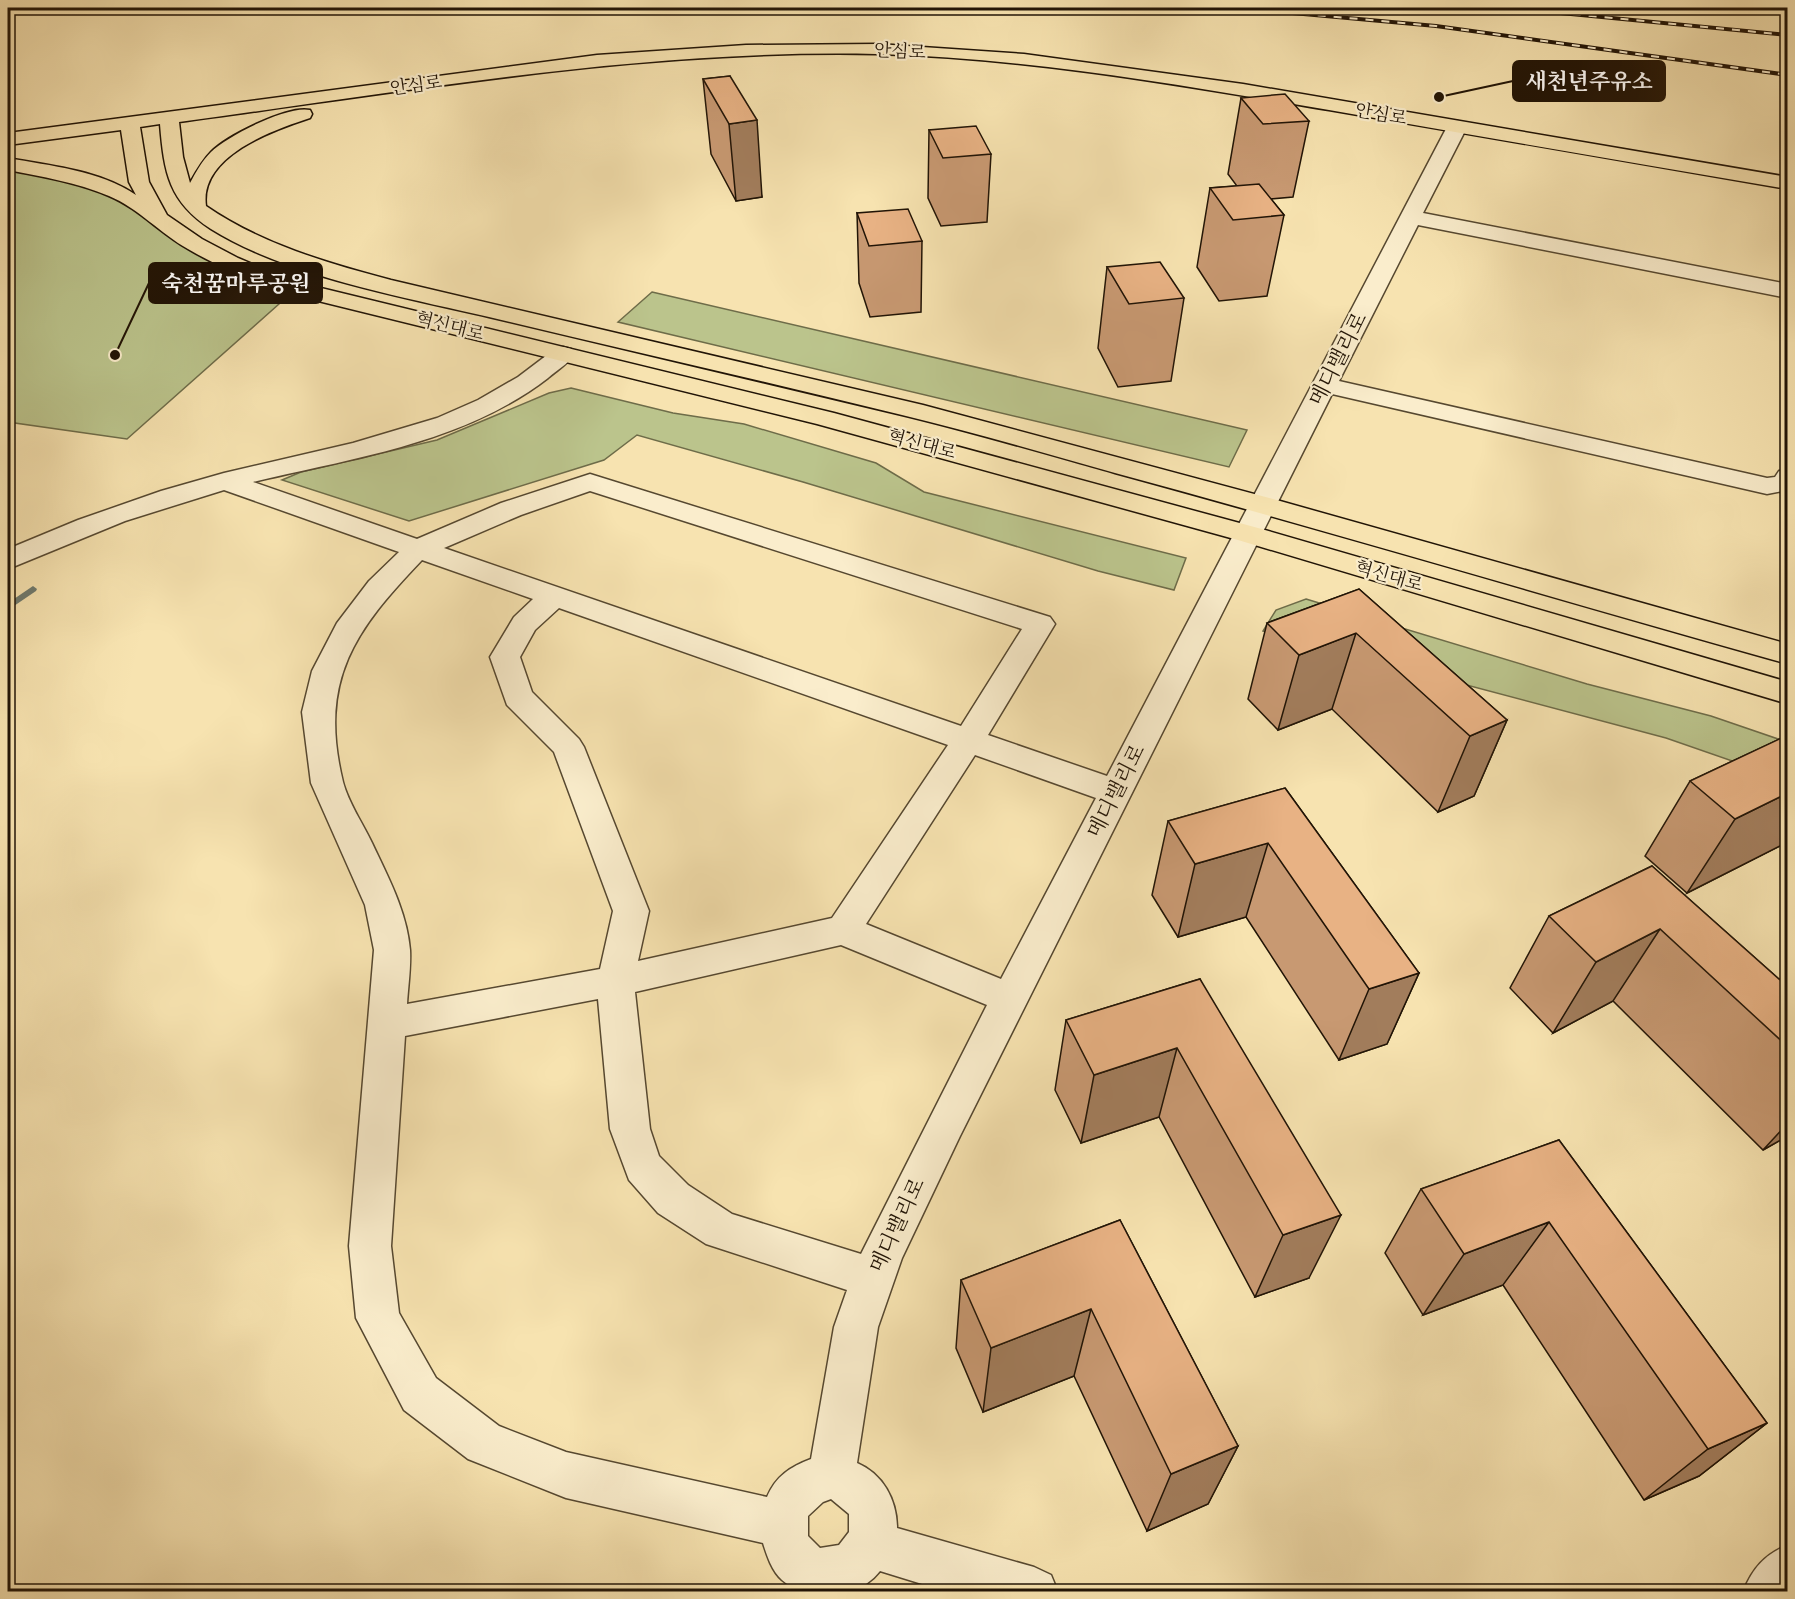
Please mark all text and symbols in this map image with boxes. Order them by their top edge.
street label: 안심로 [873,39,927,63]
callout: 새천년주유소 [1513,61,1665,101]
text: 새천년주유소 [1525,68,1653,95]
street label: 안심로 [389,70,443,100]
street label: 안심로 [1353,99,1409,129]
callout: 숙천꿈마루공원 [149,263,322,303]
text: 숙천꿈마루공원 [162,270,310,297]
street label: 혁신대로 [414,307,486,345]
street label: 메디밸리로 [1303,308,1373,410]
street label: 혁신대로 [886,424,958,464]
street label: 혁신대로 [1353,556,1425,596]
street label: 메디밸리로 [1081,740,1151,842]
street label: 메디밸리로 [864,1174,930,1276]

